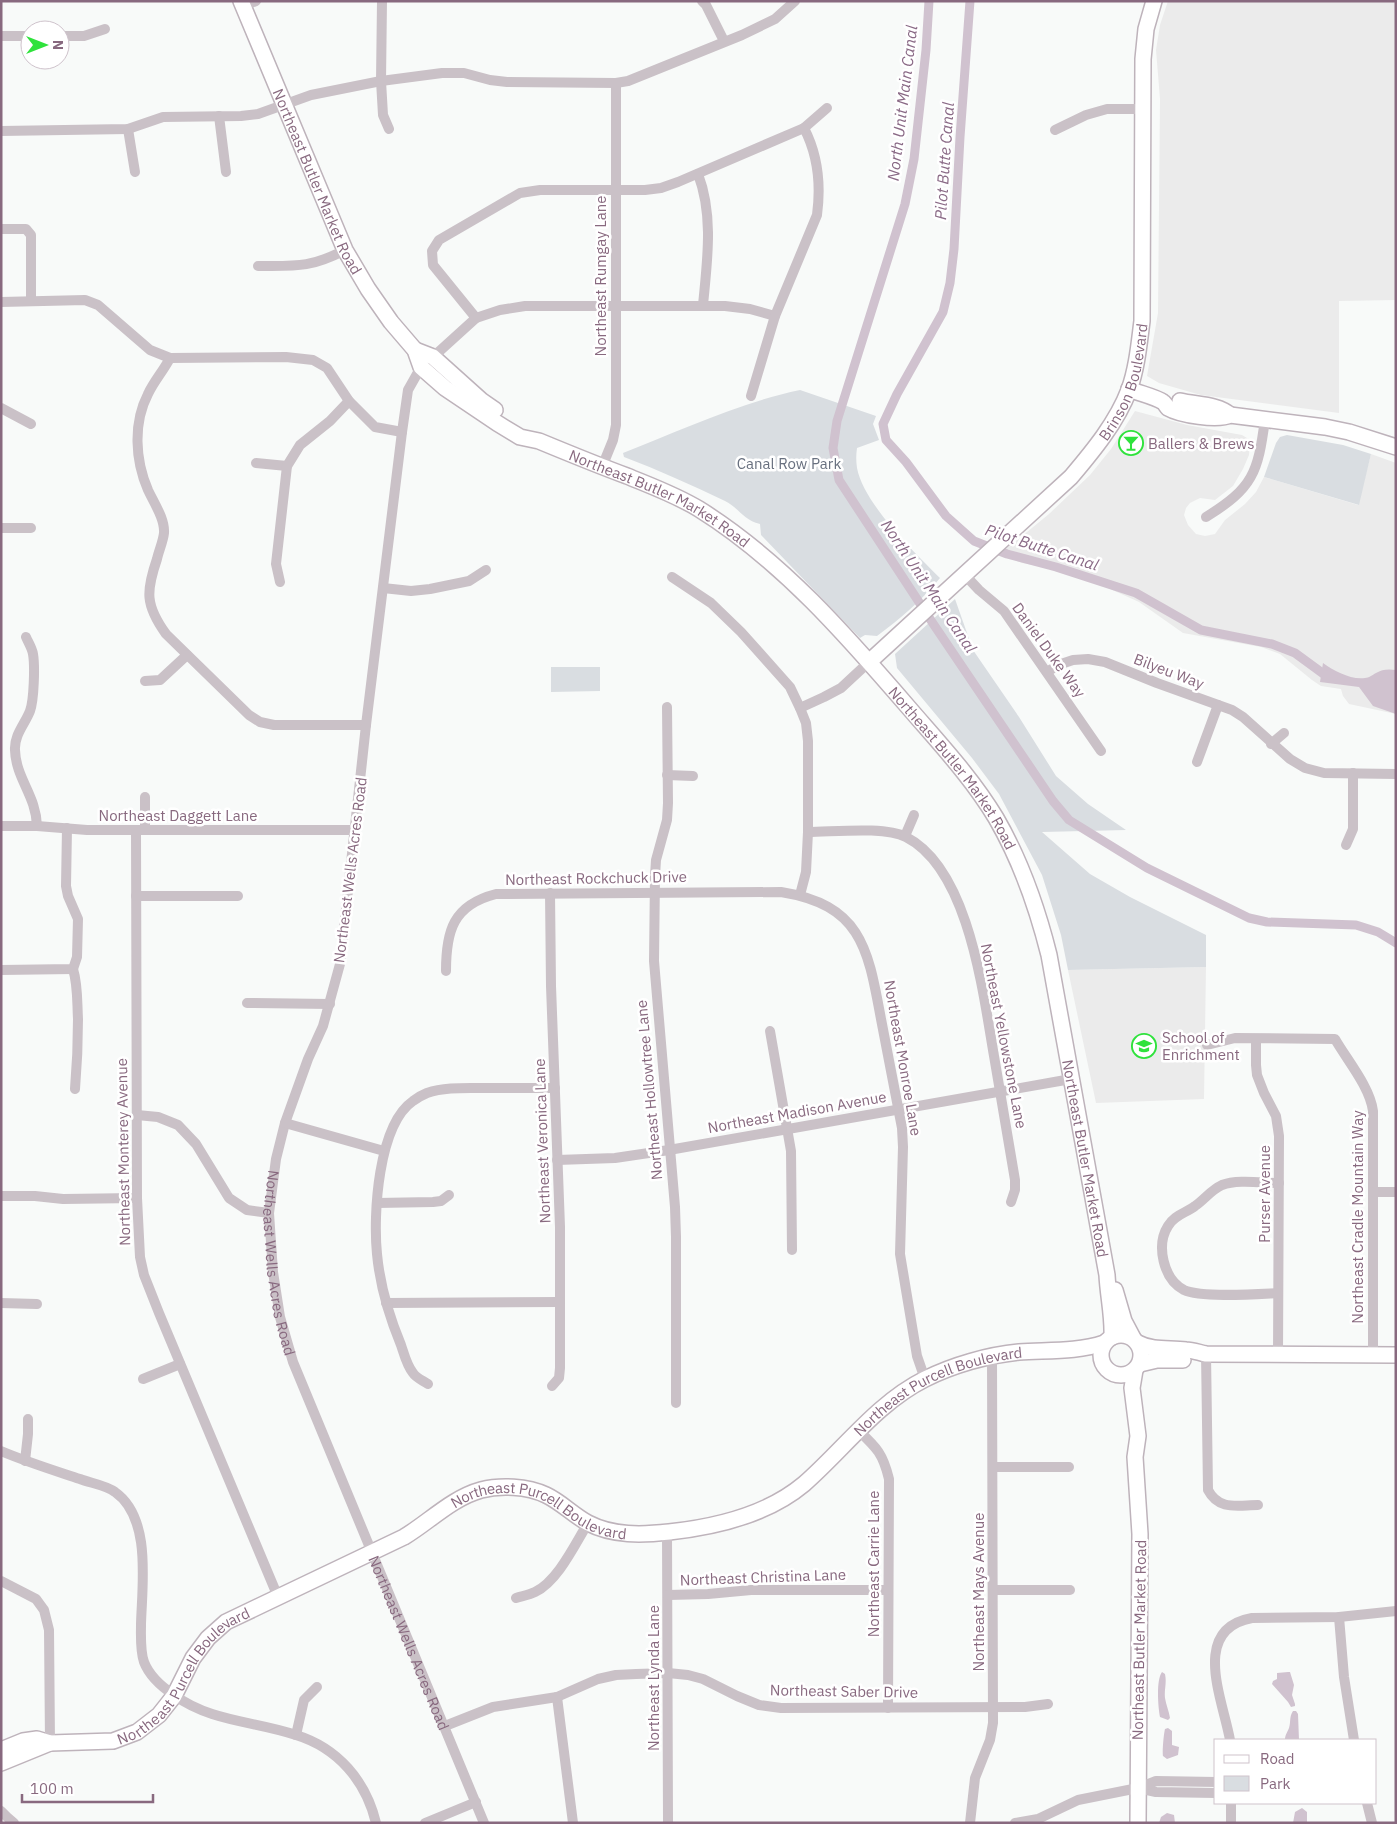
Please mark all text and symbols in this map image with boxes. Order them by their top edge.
north arrow [20,20,70,70]
water label: North Unit Main Canal [883,23,922,182]
text: N [49,40,67,50]
street label: Northeast Butler Market Road [269,86,367,278]
water label: Pilot Butte Canal [930,101,958,220]
street label: Northeast Rumgay Lane [591,196,610,356]
street label: Brinson Boulevard [1094,322,1151,444]
bar icon: Ballers & Brews [1118,430,1144,456]
place label: Ballers & Brews [1148,434,1255,453]
street label: Northeast Butler Market Road [566,445,754,551]
park label: Canal Row Park [737,454,841,473]
water label: North Unit Main Canal [877,516,981,657]
water label: Pilot Butte Canal [983,519,1102,575]
street label: Daniel Duke Way [1008,599,1090,702]
street label: Bilyeu Way [1131,649,1207,693]
street label: Northeast Butler Market Road [885,682,1021,852]
street label: Northeast Wells Acres Road [329,776,371,964]
street label: Northeast Daggett Lane [99,806,257,825]
street label: Northeast Rockchuck Drive [505,867,687,889]
street label: Northeast Yellowstone Lane [977,942,1031,1130]
street label: Northeast Monroe Lane [880,979,926,1137]
street label: Northeast Hollowtree Lane [632,999,666,1181]
place label: School of Enrichment [1162,1028,1240,1064]
school or university icon: School of Enrichment [1131,1033,1157,1059]
street label: Northeast Monterey Avenue [112,1058,134,1246]
street label: Northeast Veronica Lane [530,1058,554,1224]
street label: Northeast Butler Market Road [1059,1058,1113,1259]
street label: Northeast Madison Avenue [706,1087,888,1137]
street label: Northeast Cradle Mountain Way [1348,1110,1367,1324]
street label: Purser Avenue [1255,1145,1274,1243]
street label: Northeast Wells Acres Road [259,1169,300,1357]
street label: Northeast Purcell Boulevard [849,1342,1023,1440]
street label: Northeast Purcell Boulevard [447,1477,628,1543]
street label: Northeast Carrie Lane [864,1491,883,1637]
street label: Northeast Mays Avenue [969,1512,988,1672]
street label: Northeast Butler Market Road [1128,1540,1150,1740]
street label: Northeast Wells Acres Road [365,1553,454,1733]
street label: Northeast Christina Lane [680,1565,846,1589]
street label: Northeast Purcell Boulevard [114,1603,253,1748]
street label: Northeast Lynda Lane [644,1605,663,1751]
street label: Northeast Saber Drive [770,1680,918,1702]
legend [1214,1739,1377,1804]
text: Road [1260,1749,1295,1768]
scale bar [22,1772,154,1804]
text: Park [1260,1774,1290,1793]
text: 100 m [30,1779,74,1798]

